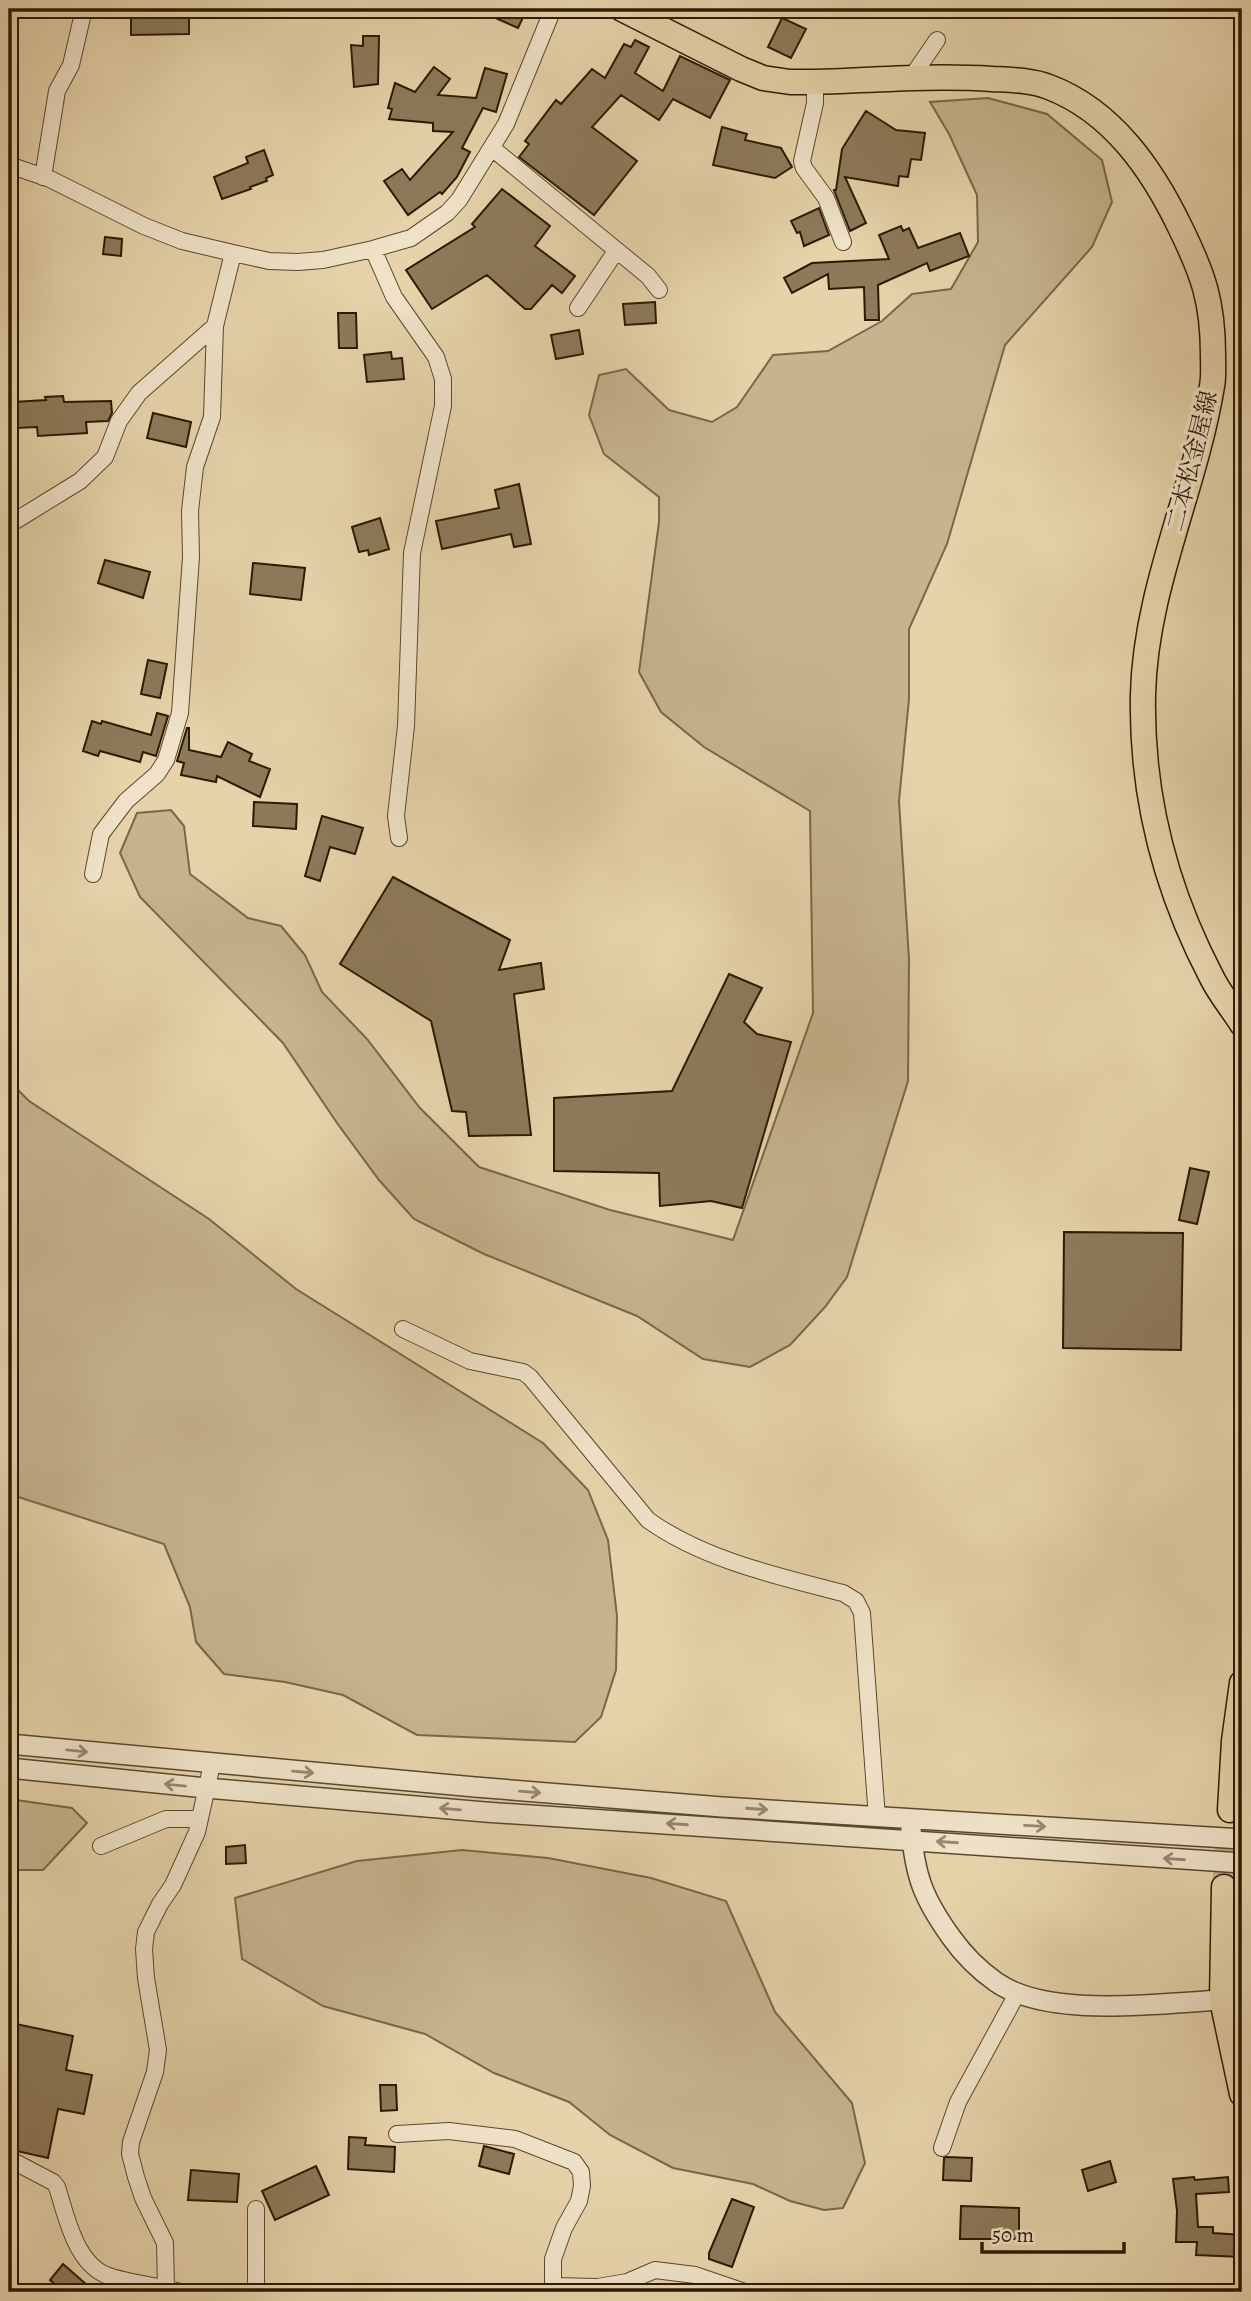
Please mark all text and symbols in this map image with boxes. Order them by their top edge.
street label: 二本松金屋線 [1159,387,1225,535]
one-way arrow [65,1744,87,1757]
one-way arrow [291,1766,314,1779]
one-way arrow [164,1778,187,1791]
one-way arrow [518,1786,541,1799]
one-way arrow [439,1802,462,1815]
one-way arrow [745,1803,768,1816]
one-way arrow [666,1817,689,1830]
one-way arrow [1023,1820,1046,1833]
one-way arrow [936,1836,959,1849]
one-way arrow [1163,1852,1186,1865]
scale bar [982,2210,1123,2254]
text: 50 m [992,2221,1034,2249]

